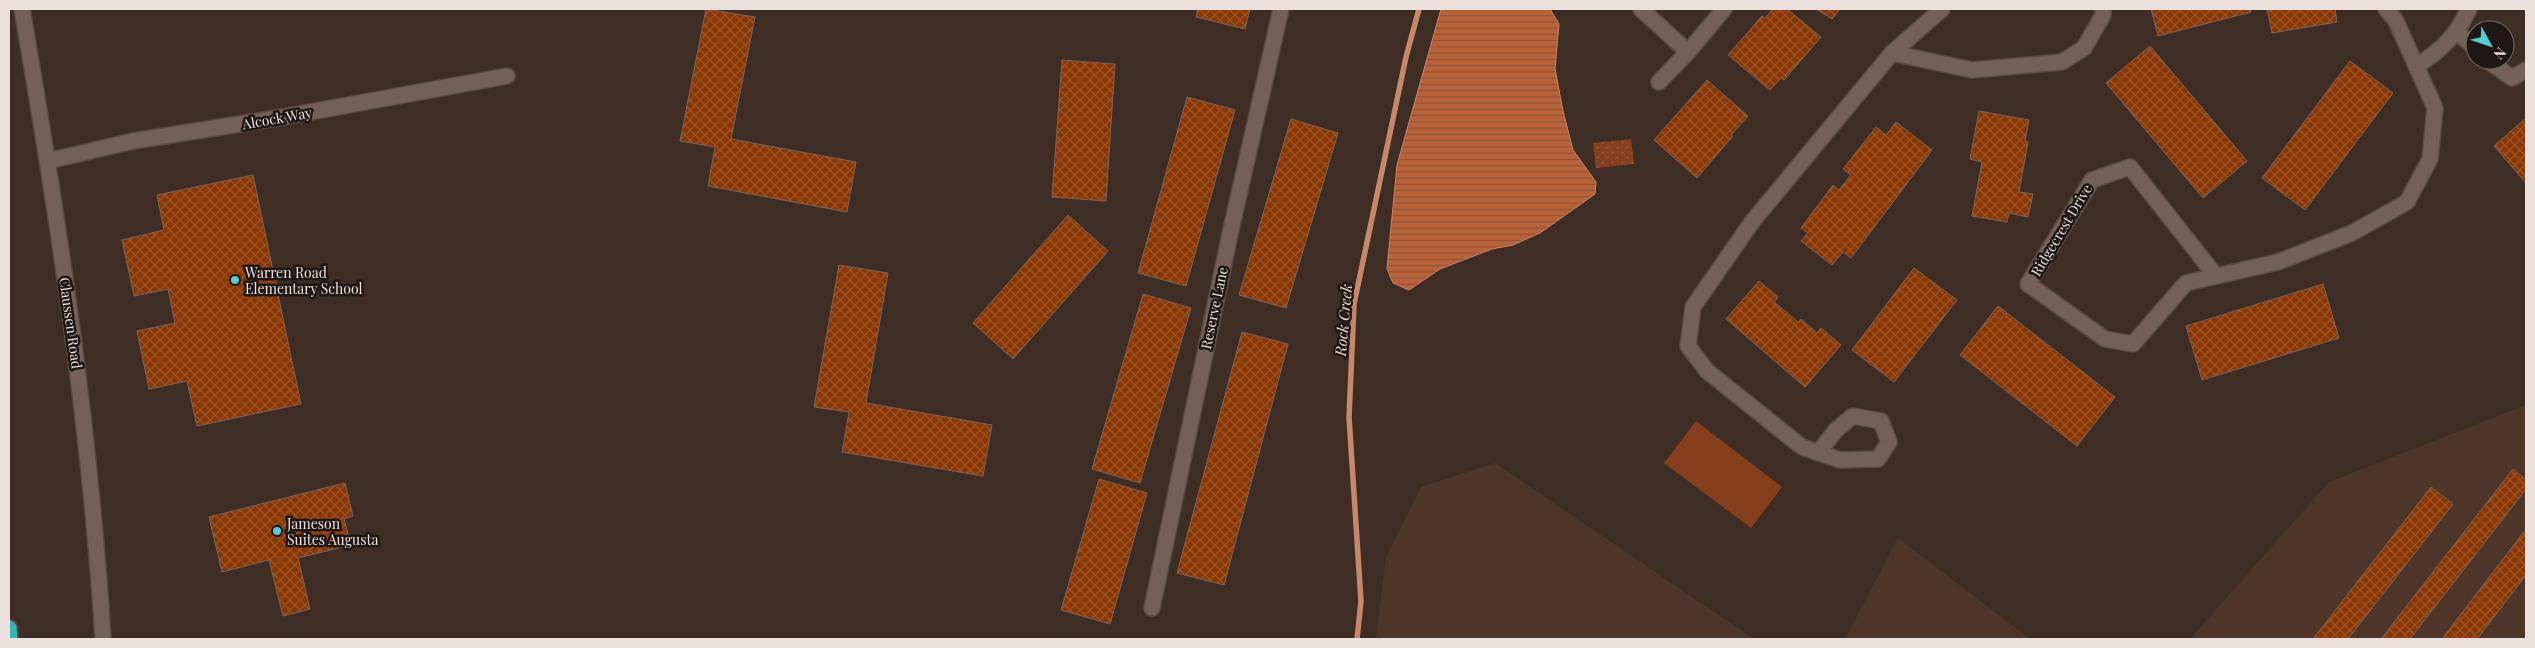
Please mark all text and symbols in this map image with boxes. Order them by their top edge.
north arrow [2465,20,2515,70]
text: N [2490,44,2511,64]
street label: Alcock Way [240,103,313,134]
street label: Ridgecrest Drive [2026,180,2096,280]
place label: Warren Road Elementary School [244,263,363,298]
street label: Reserve Lane [1196,265,1232,351]
marker: Warren Road Elementary School [229,274,241,286]
street label: Claussen Road [55,276,87,370]
water label: Rock Creek [1330,283,1356,358]
place label: Jameson Suites Augusta [286,514,378,549]
marker: Jameson Suites Augusta [271,525,283,537]

